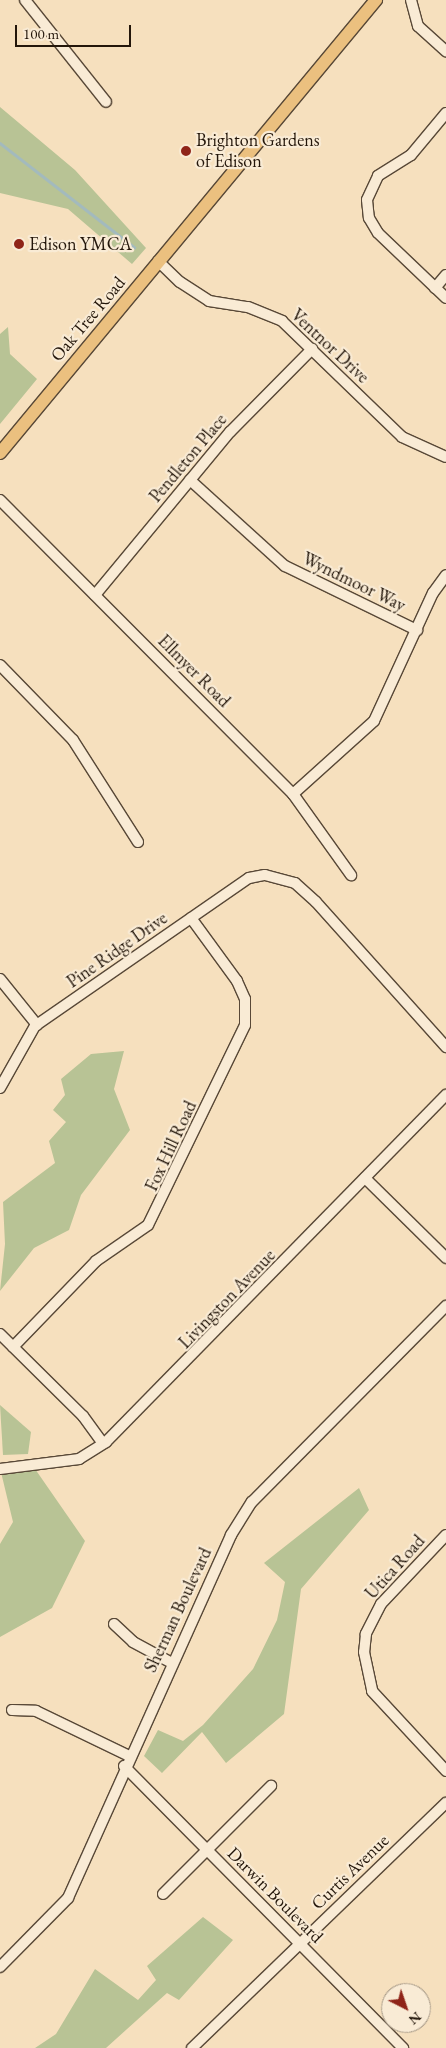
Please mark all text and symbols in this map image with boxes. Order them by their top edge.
scale bar [18,15,134,47]
text: 100 m [23,24,59,43]
place label: Brighton Gardens of Edison [196,130,320,172]
marker: Brighton Gardens of Edison [180,145,192,157]
place label: Edison YMCA [29,233,132,255]
marker: Edison YMCA [13,238,25,250]
street label: Oak Tree Road [46,272,130,366]
street label: Ventnor Drive [286,304,374,388]
street label: Pendleton Place [145,409,231,507]
street label: Wyndmoor Way [299,548,409,616]
street label: Ellmyer Road [153,630,235,712]
street label: Pine Ridge Drive [63,907,171,993]
street label: Fox Hill Road [141,1097,201,1195]
street label: Livingston Avenue [174,1245,280,1353]
street label: Utica Road [361,1530,429,1604]
street label: Sherman Boulevard [140,1544,216,1676]
street label: Curtis Avenue [307,1830,393,1914]
street label: Darwin Boulevard [223,1843,327,1947]
north arrow [381,1983,431,2033]
text: N [405,2008,425,2029]

